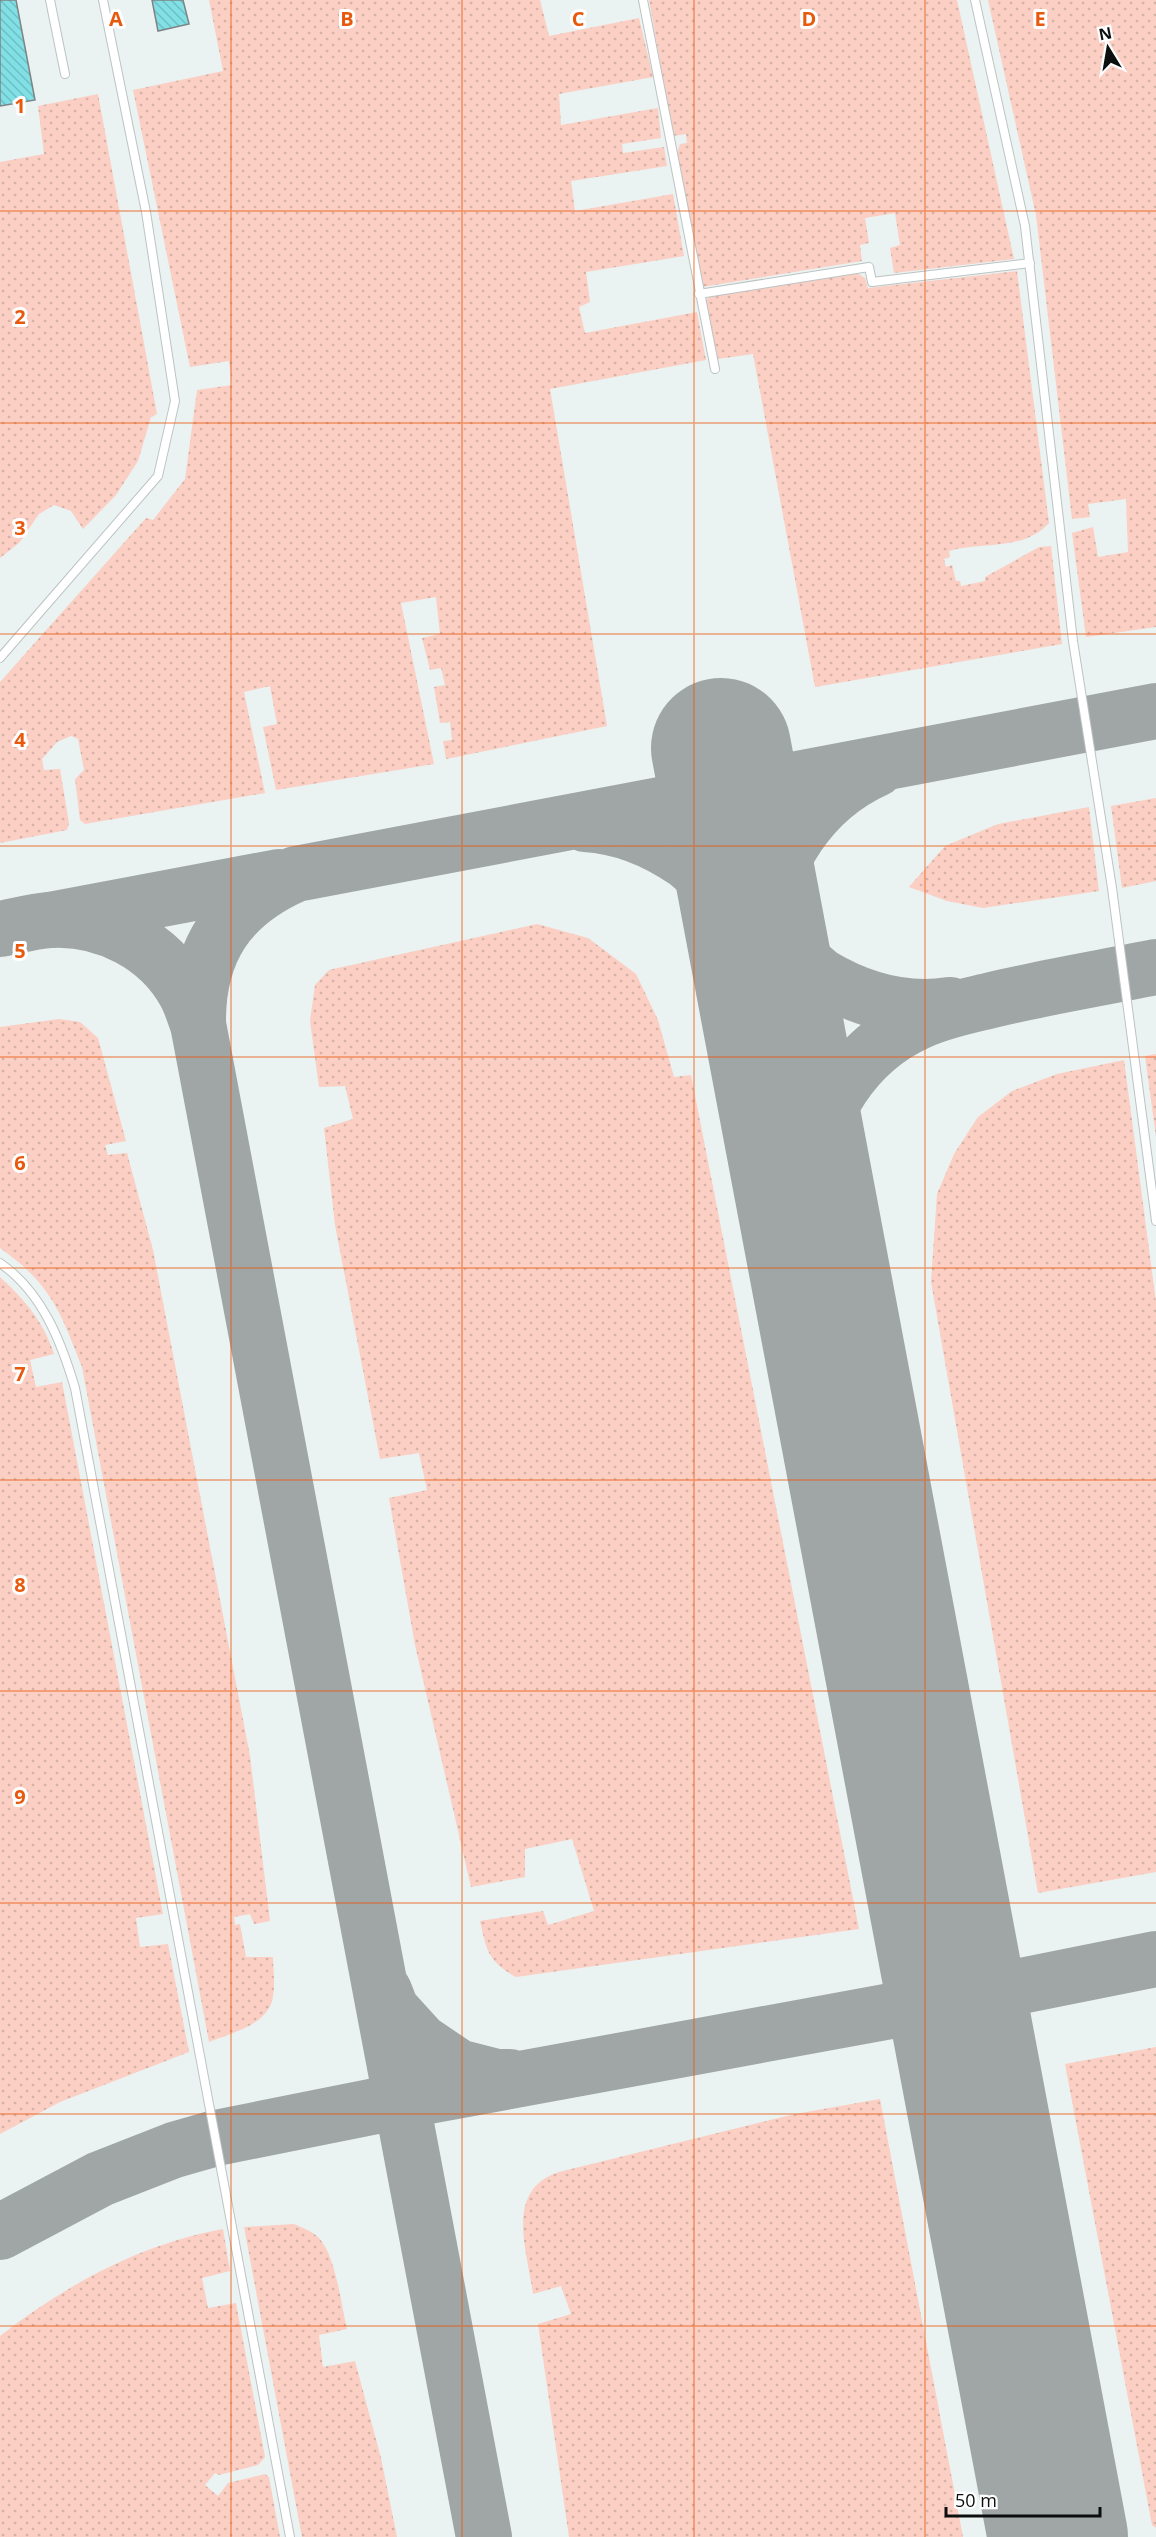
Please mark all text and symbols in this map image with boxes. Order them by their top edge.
text: A [109,5,123,32]
text: B [340,5,354,32]
text: C [572,5,585,32]
text: D [802,5,816,32]
text: E [1034,5,1046,32]
north arrow [1078,18,1138,78]
text: N [1097,21,1114,45]
text: 1 [14,92,26,119]
text: 2 [14,303,26,330]
text: 3 [14,514,26,541]
text: 4 [14,726,26,753]
text: 5 [14,937,26,964]
text: 6 [14,1149,26,1176]
text: 7 [14,1360,26,1387]
text: 8 [14,1571,26,1598]
text: 9 [14,1783,26,1810]
scale bar [946,2480,1100,2518]
text: 50 m [955,2488,997,2512]

